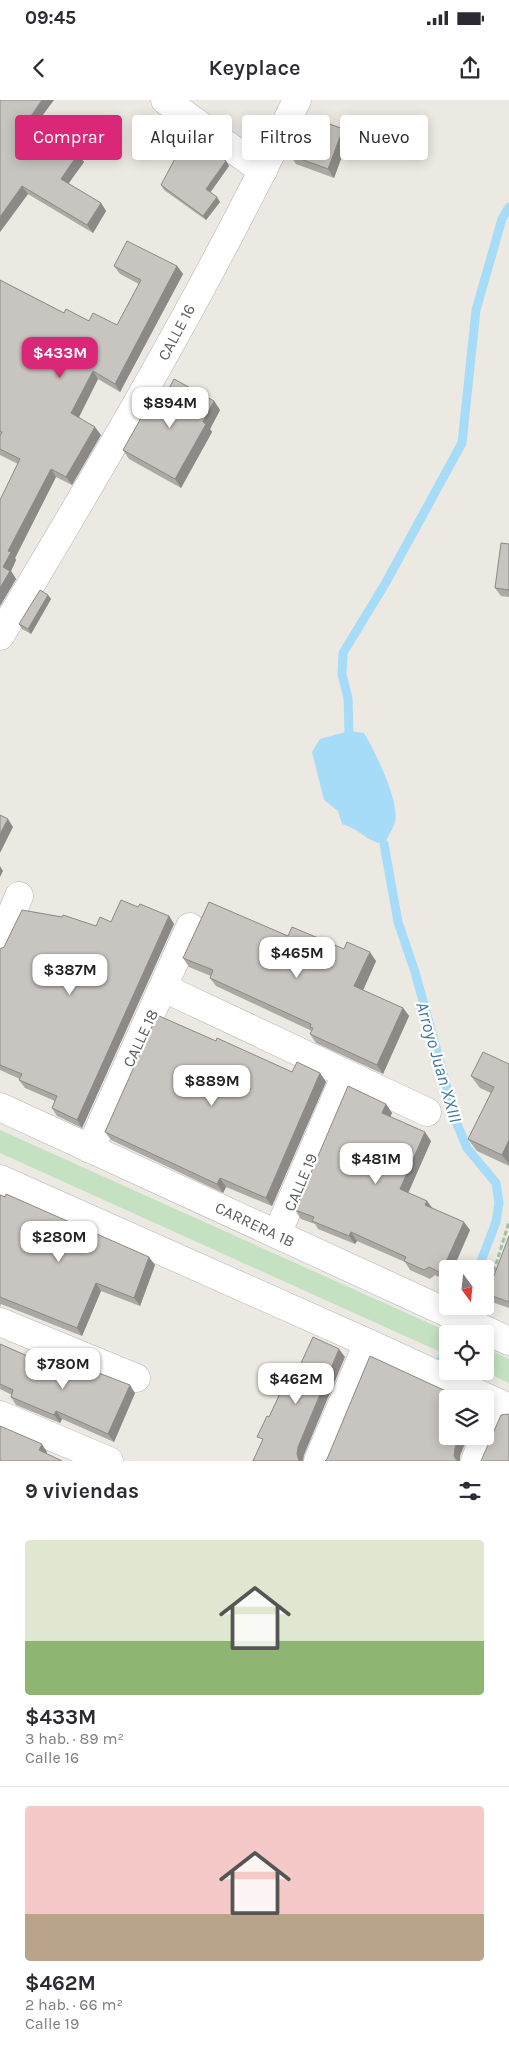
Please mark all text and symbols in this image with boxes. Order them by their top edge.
text: 09:45 [25,7,76,29]
icon: back [25,54,53,82]
icon: share [456,54,484,82]
text: Keyplace [208,55,301,81]
chip: Comprar [15,115,122,160]
chip: Alquilar [132,115,232,160]
chip: Filtros [242,115,330,160]
chip: Nuevo [340,115,428,160]
street label: CALLE 16 [154,301,199,364]
pin: $433M [25,336,95,379]
text: $433M [33,343,87,362]
pin: $894M [135,386,205,429]
text: $894M [143,393,197,412]
pin: $465M [262,936,332,979]
text: $465M [270,943,324,962]
pin: $387M [35,954,105,996]
text: $387M [43,960,97,979]
water label: Arroyo Juan XXIII [411,999,467,1125]
street label: CALLE 18 [119,1006,162,1070]
pin: $889M [177,1064,247,1107]
text: $889M [184,1071,240,1090]
pin: $481M [341,1142,411,1185]
text: $481M [351,1149,401,1168]
street label: CALLE 19 [280,1150,321,1214]
street label: CARRERA 1B [212,1198,298,1251]
pin: $280M [24,1220,94,1263]
text: $280M [31,1227,87,1246]
north arrow [439,1260,494,1315]
map controls [439,1260,494,1445]
button: locate [439,1325,494,1380]
pin: $780M [28,1348,98,1390]
text: $780M [36,1354,90,1373]
pin: $462M [261,1362,331,1405]
text: $462M [269,1369,323,1388]
button: layers [439,1390,494,1445]
icon: filters [456,1477,484,1505]
text: 9 viviendas [25,1479,139,1503]
icon: home [210,1573,300,1663]
text: $433M [25,1705,96,1729]
text: 3 hab. · 89 m² [25,1729,124,1748]
text: Calle 16 [25,1748,79,1767]
icon: home [210,1838,300,1928]
text: $462M [25,1971,96,1995]
text: 2 hab. · 66 m² [25,1995,123,2014]
text: Calle 19 [25,2014,79,2033]

